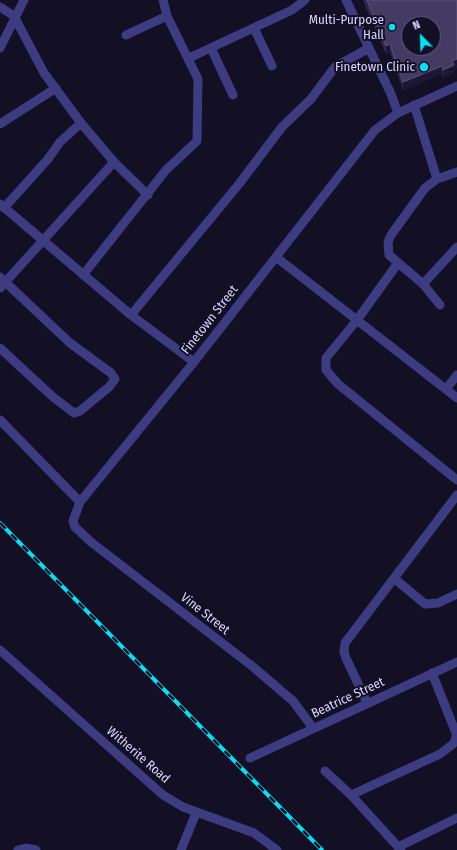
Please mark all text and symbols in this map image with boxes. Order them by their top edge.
place label: Multi-Purpose Hall [309,12,384,43]
north arrow [401,16,441,56]
text: N [411,18,422,33]
marker: Multi-Purpose Hall [387,22,397,32]
place label: Finetown Clinic [335,59,415,75]
marker: Finetown Clinic [418,61,430,73]
street label: Finetown Street [178,282,242,358]
street label: Vine Street [177,590,233,638]
street label: Beatrice Street [309,674,387,722]
street label: Witherite Road [103,723,173,787]

